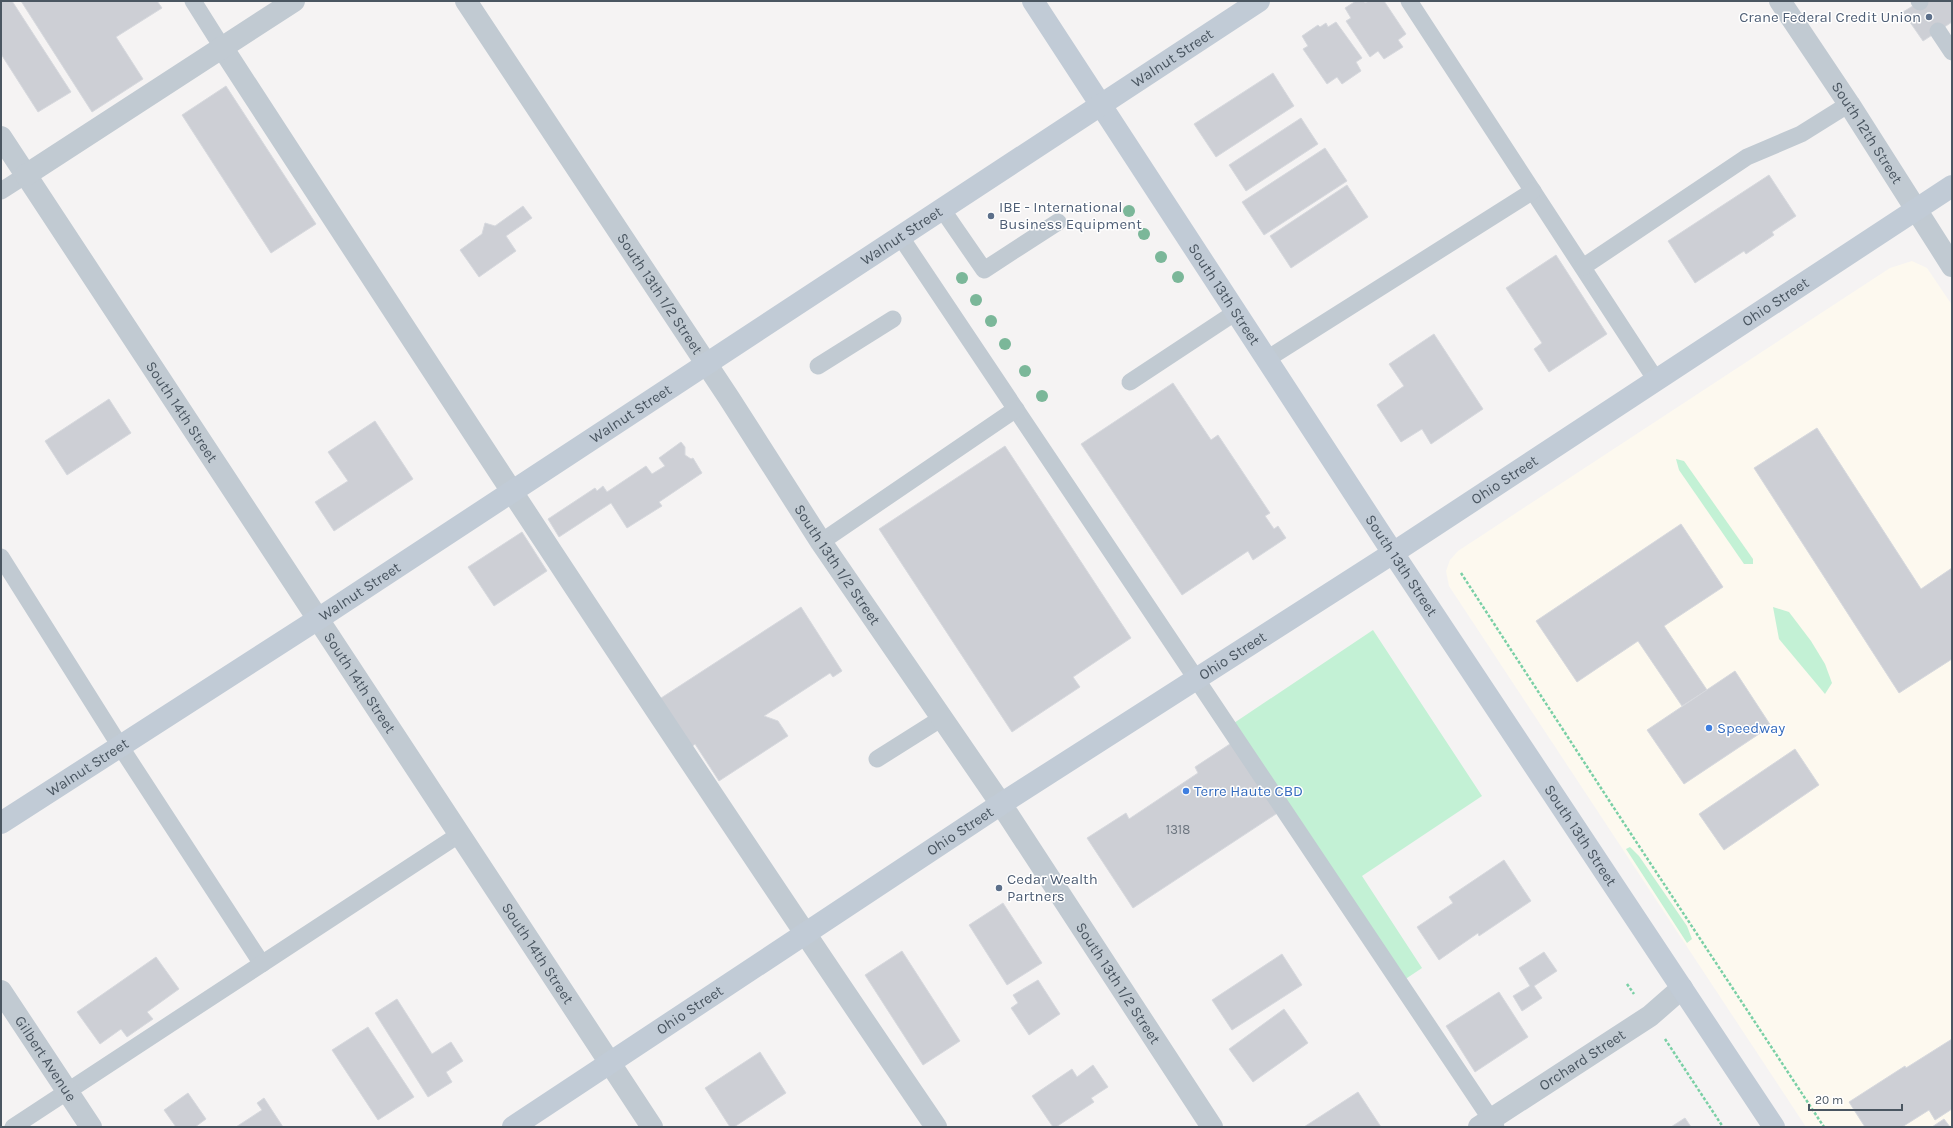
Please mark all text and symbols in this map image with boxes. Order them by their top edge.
place label: Crane Federal Credit Union [1739,8,1921,26]
marker: Crane Federal Credit Union [1924,12,1934,22]
street label: Walnut Street [1128,24,1217,91]
street label: South 12th Street [1828,78,1907,188]
place label: IBE - International Business Equipment [999,198,1142,233]
street label: Walnut Street [857,202,946,269]
marker: IBE - International Business Equipment [986,211,996,221]
street label: South 13th 1/2 Street [613,230,707,358]
street label: South 13th Street [1184,240,1264,349]
street label: Ohio Street [1738,273,1812,330]
street label: South 14th Street [142,358,222,466]
street label: Walnut Street [586,380,675,447]
street label: Ohio Street [1468,451,1542,508]
street label: South 13th 1/2 Street [790,501,885,629]
street label: South 13th Street [1361,511,1442,620]
street label: Walnut Street [316,558,404,625]
street label: Ohio Street [1195,628,1270,684]
street label: South 14th Street [320,629,400,737]
place label: Speedway [1717,719,1785,737]
marker: Speedway [1704,723,1714,733]
street label: Walnut Street [43,734,132,800]
street label: South 13th Street [1540,781,1621,890]
place label: Terre Haute CBD [1194,782,1303,800]
marker: Terre Haute CBD [1181,786,1191,796]
street label: Ohio Street [923,802,997,860]
house number: 1318 [1166,822,1190,837]
place label: Cedar Wealth Partners [1007,870,1098,905]
marker: Cedar Wealth Partners [994,883,1004,893]
street label: South 14th Street [498,899,578,1008]
street label: South 13th 1/2 Street [1072,919,1165,1048]
street label: Ohio Street [653,981,727,1039]
street label: Gilbert Avenue [11,1012,81,1105]
street label: Orchard Street [1536,1025,1629,1095]
scale bar [1809,1086,1902,1112]
text: 20 m [1815,1093,1843,1107]

